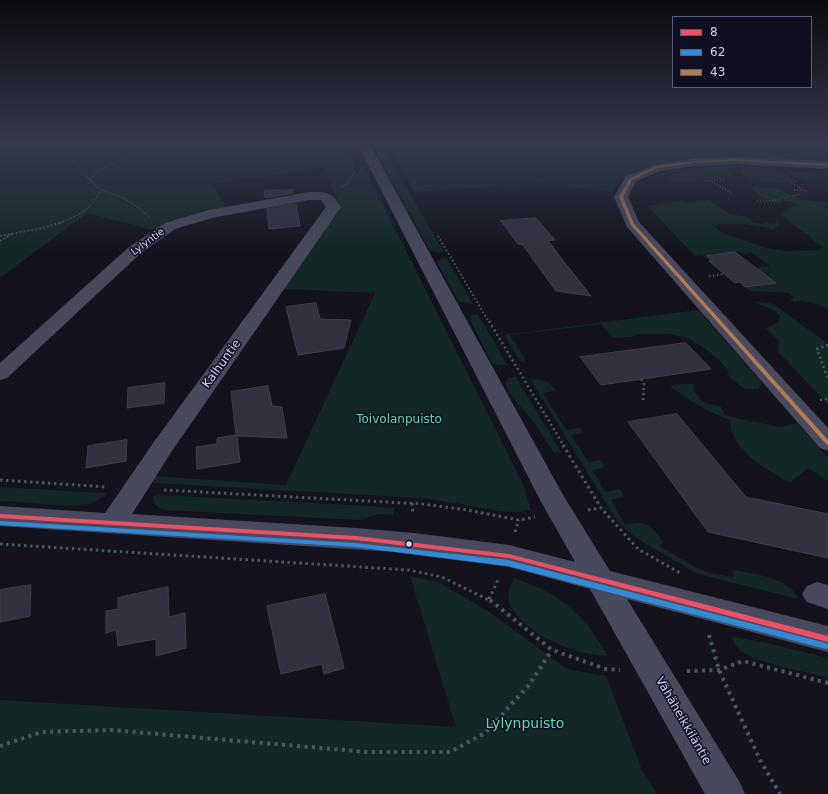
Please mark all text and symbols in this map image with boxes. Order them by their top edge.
legend [672,16,812,88]
text: 8 [710,25,718,39]
text: 62 [710,45,725,59]
text: 43 [710,65,725,79]
street label: Lylyntie [129,226,167,258]
street label: Kalhuntie [200,337,244,391]
park label: Toivolanpuisto [356,413,442,427]
unlabelled marker [404,539,414,549]
street label: Vähäheikkiläntie [652,675,714,767]
park label: Lylynpuisto [486,716,564,732]

